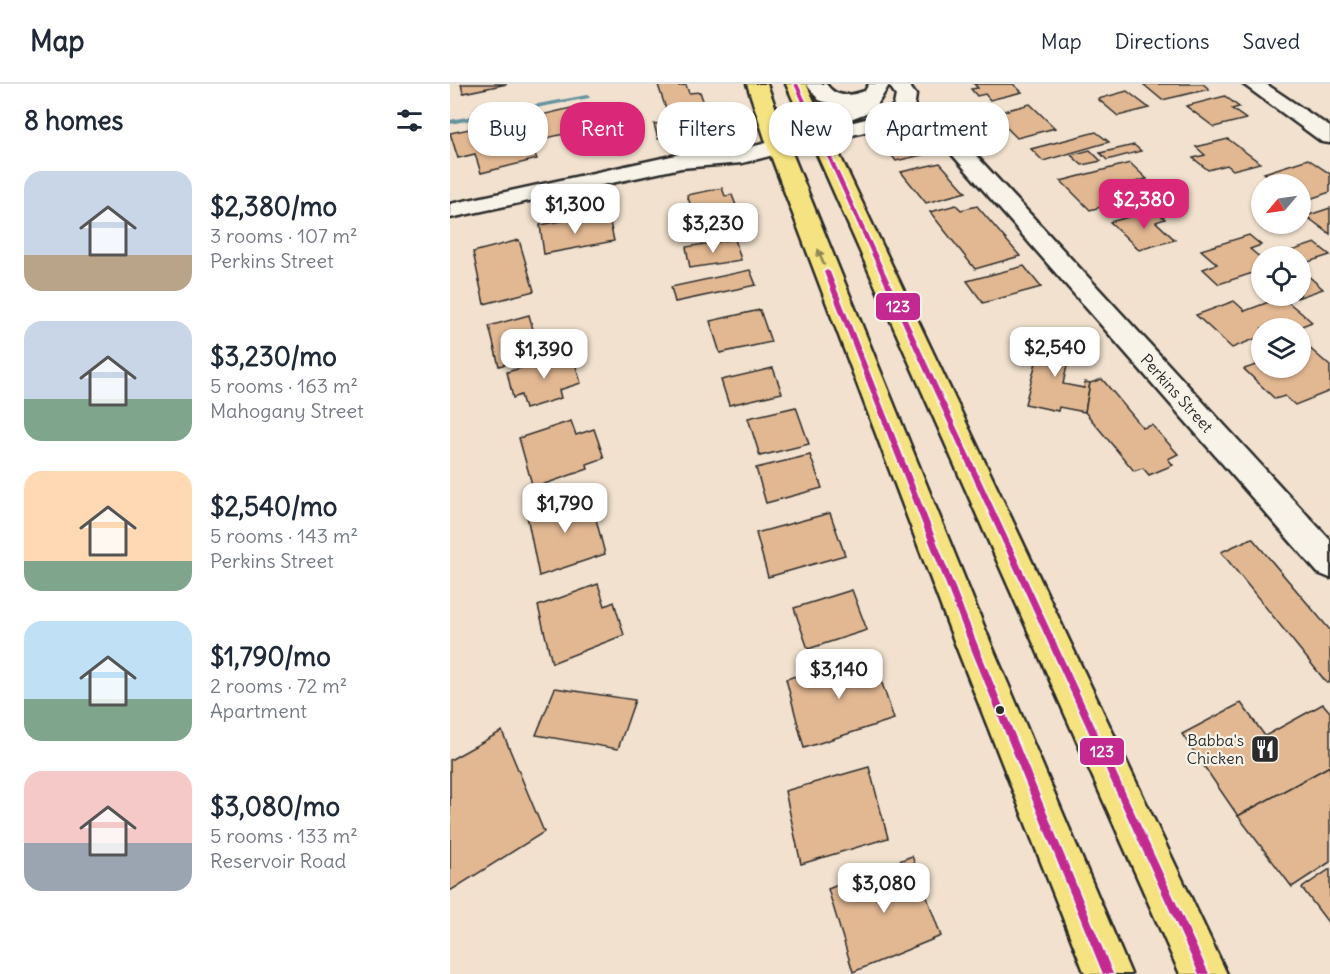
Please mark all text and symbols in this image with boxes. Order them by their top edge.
text: Map [30,23,84,59]
text: Map [1041,28,1082,55]
text: Directions [1115,28,1209,55]
text: Saved [1242,28,1300,55]
chip: Buy [468,102,548,156]
chip: Rent [560,102,645,156]
chip: Filters [657,102,757,156]
chip: New [769,102,853,156]
chip: Apartment [865,102,1009,156]
text: 8 homes [24,104,123,137]
icon: filters [393,104,426,137]
north arrow [1251,174,1311,234]
map controls [1251,174,1311,378]
pin: $2,380 [1095,179,1193,230]
pin: $1,300 [526,184,624,235]
text: $2,380 [1113,186,1175,211]
text: $2,380/mo [210,190,337,223]
text: $1,300 [545,191,605,216]
icon: home [72,195,144,267]
pin: $3,230 [664,203,762,254]
text: $3,230 [682,210,744,235]
text: 3 rooms · 107 m² [210,223,358,248]
button: locate [1251,246,1311,306]
text: Perkins Street [210,248,334,273]
one-way arrow [816,248,826,266]
line badge: 123 [875,292,921,321]
text: 123 [886,296,910,316]
button: layers [1251,318,1311,378]
pin: $2,540 [1006,327,1104,378]
pin: $1,390 [495,329,593,380]
text: $2,540 [1024,334,1086,359]
text: $1,390 [515,336,573,361]
text: $3,230/mo [210,340,337,373]
icon: home [72,345,144,417]
street label: Perkins Street [1136,350,1218,437]
text: 5 rooms · 163 m² [210,373,358,398]
text: Mahogany Street [210,398,364,423]
pin: $1,790 [516,483,614,534]
text: $2,540/mo [210,490,337,523]
text: $1,790 [536,490,594,515]
icon: home [72,495,144,567]
text: 5 rooms · 143 m² [210,523,358,548]
text: Perkins Street [210,548,334,573]
text: $1,790/mo [210,640,331,673]
icon: home [72,645,144,717]
pin: $3,140 [790,649,888,700]
text: $3,140 [810,656,868,681]
text: 2 rooms · 72 m² [210,673,347,698]
text: Apartment [210,698,307,723]
unlabelled marker [994,704,1006,716]
place label: Babba's Chicken [1187,730,1244,768]
restaurant icon: Babba's Chicken [1249,733,1281,765]
line badge: 123 [1079,737,1125,766]
text: 123 [1090,741,1114,761]
text: $3,080/mo [210,790,340,823]
icon: home [72,795,144,867]
text: 5 rooms · 133 m² [210,823,358,848]
text: Reservoir Road [210,848,346,873]
pin: $3,080 [835,863,933,914]
text: $3,080 [852,870,916,895]

